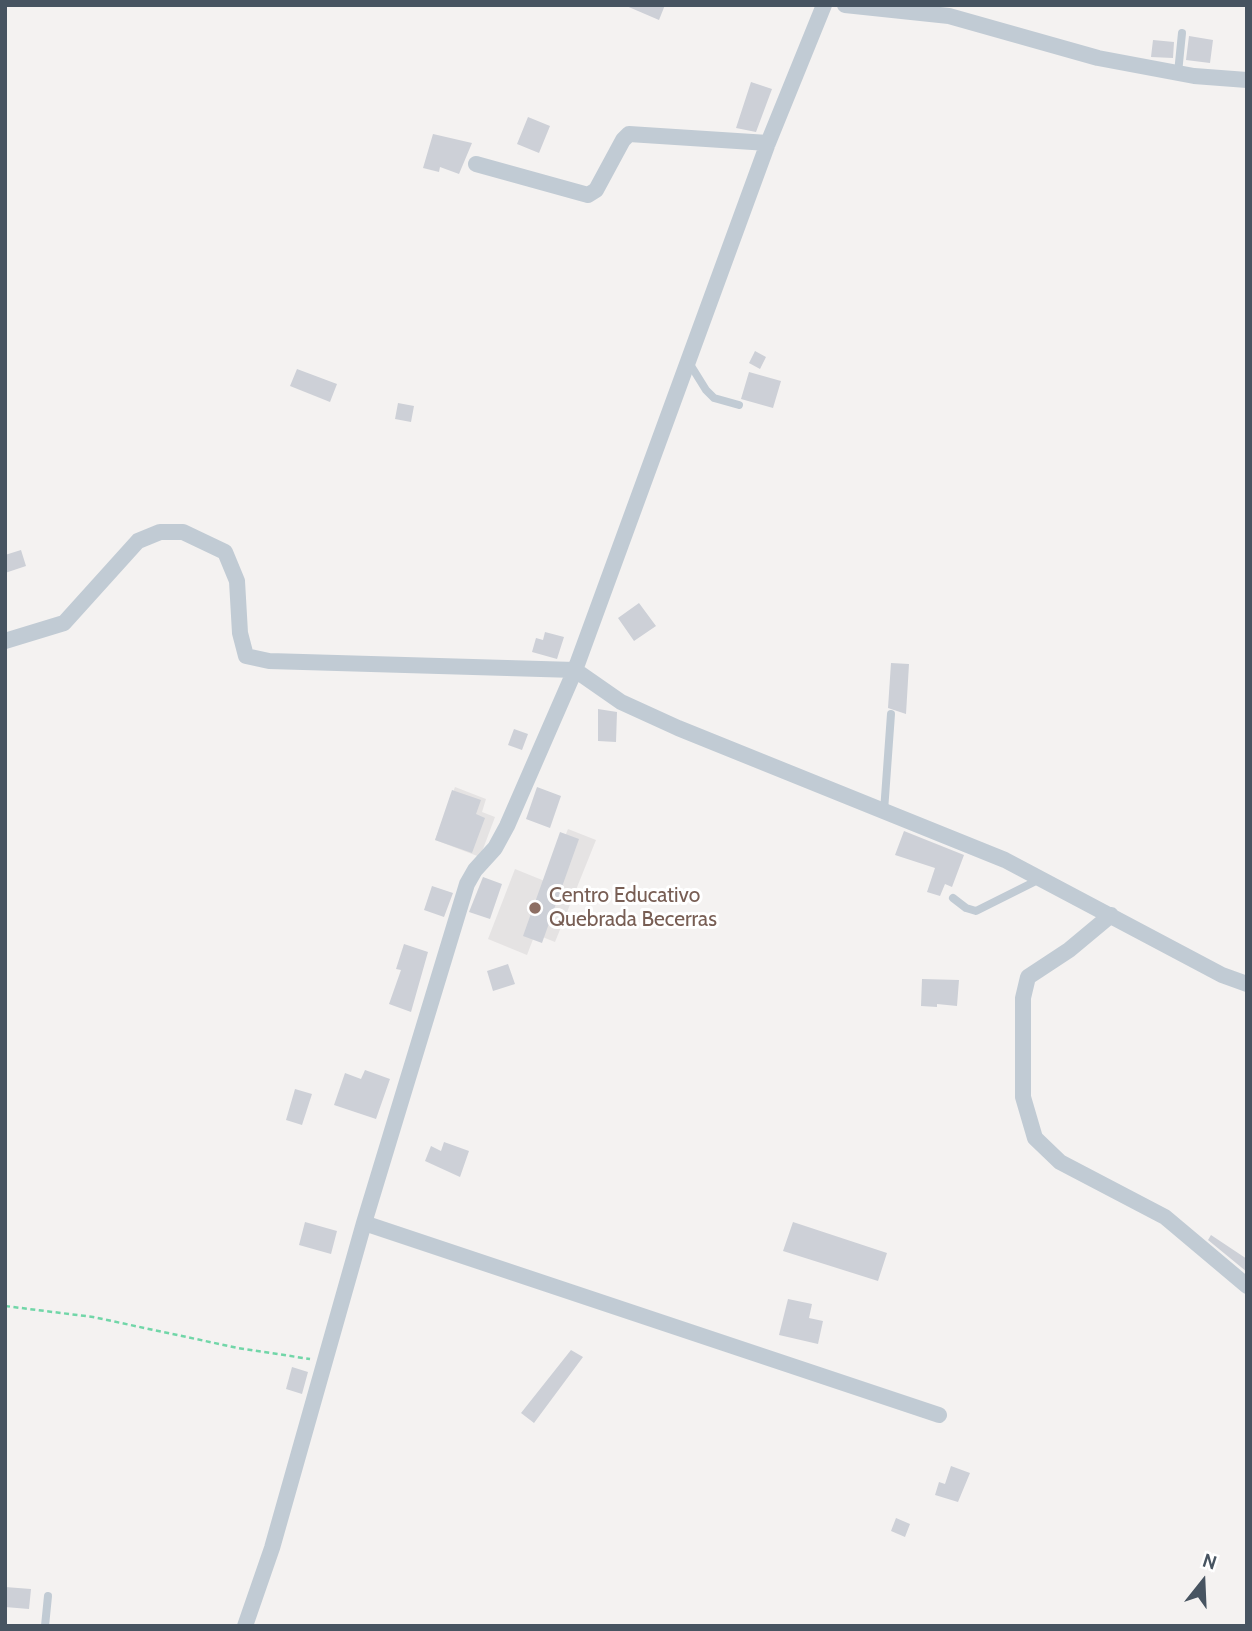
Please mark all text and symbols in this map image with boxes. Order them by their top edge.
place label: Centro Educativo Quebrada Becerras [549,883,717,933]
marker: Centro Educativo Quebrada Becerras [527,900,543,916]
north arrow [1168,1547,1238,1617]
text: N [1200,1549,1220,1575]

